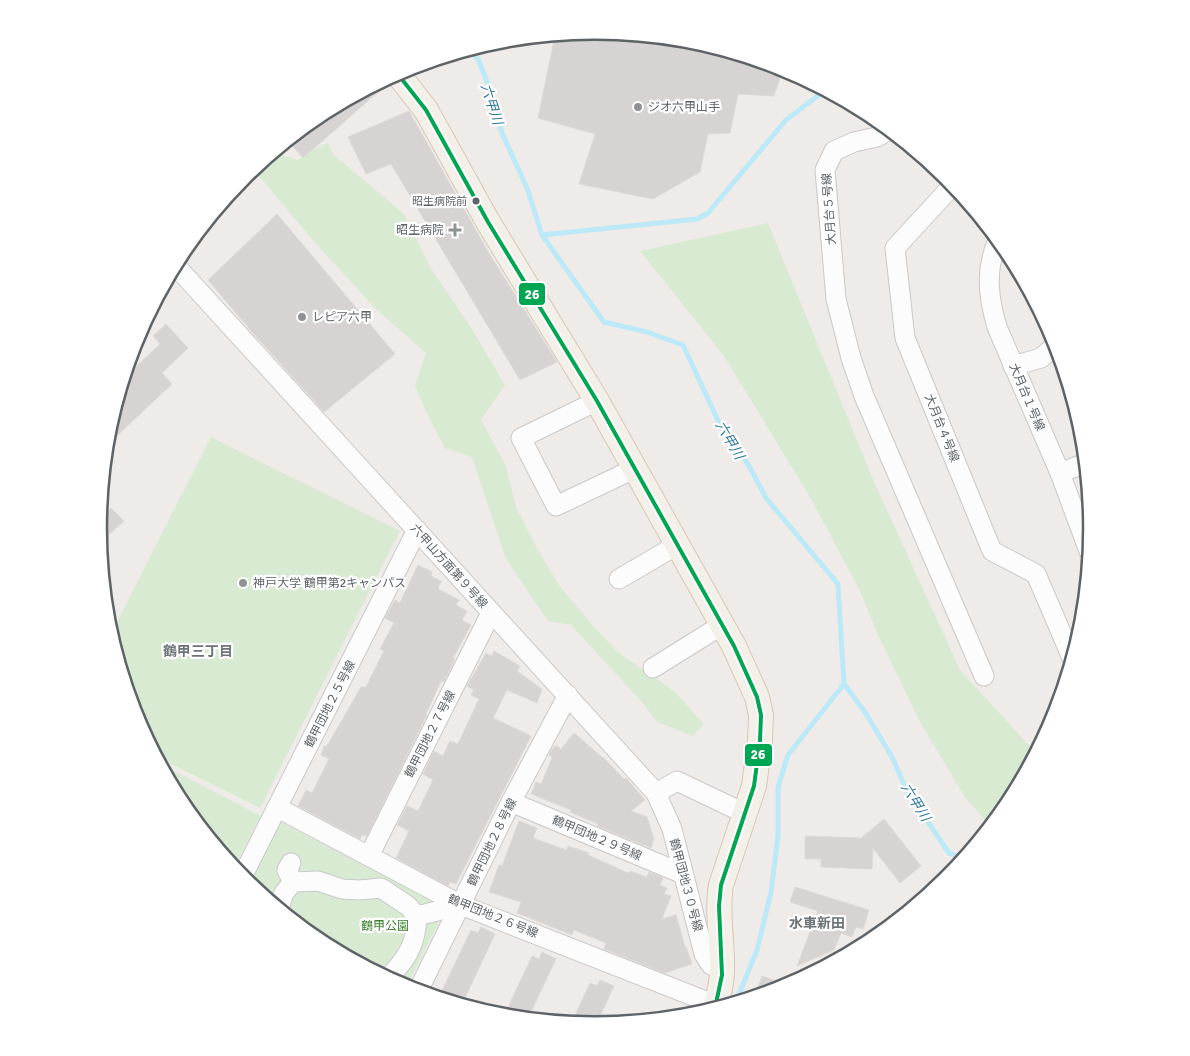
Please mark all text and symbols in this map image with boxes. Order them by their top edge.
water label: 六甲川 [477,82,507,129]
place label: ジオ六甲山手 [648,100,720,115]
marker: ジオ六甲山手 [632,101,644,113]
street label: 大月台５号線 [820,173,839,245]
place label: 昭生病院前 [412,195,467,208]
marker: 昭生病院前 [471,196,481,206]
place label: 昭生病院 [396,223,444,238]
marker: 昭生病院 [448,223,462,237]
line badge: 26 [518,282,546,306]
text: 26 [524,286,540,303]
place label: レピア六甲 [312,310,372,325]
marker: レピア六甲 [296,311,308,323]
street label: 大月台１号線 [1006,361,1048,433]
street label: 大月台４号線 [921,392,962,464]
water label: 六甲川 [711,418,749,464]
street label: 六甲山方面第９号線 [407,521,490,611]
place label: 神戸大学 鶴甲第2キャンパス [253,576,406,591]
marker: 神戸大学 鶴甲第2キャンパス [237,577,249,589]
district label: 鶴甲三丁目 [163,643,233,660]
street label: 鶴甲団地２５号線 [302,658,359,750]
street label: 鶴甲団地２７号線 [402,688,459,780]
line badge: 26 [744,743,773,767]
text: 26 [750,746,766,763]
water label: 六甲川 [897,780,935,826]
street label: 鶴甲団地２８号線 [465,796,520,889]
street label: 鶴甲団地２９号線 [550,813,644,864]
street label: 鶴甲団地３０号線 [666,837,705,933]
street label: 鶴甲団地２６号線 [445,892,540,941]
district label: 水車新田 [789,915,845,932]
park label: 鶴甲公園 [361,919,409,934]

